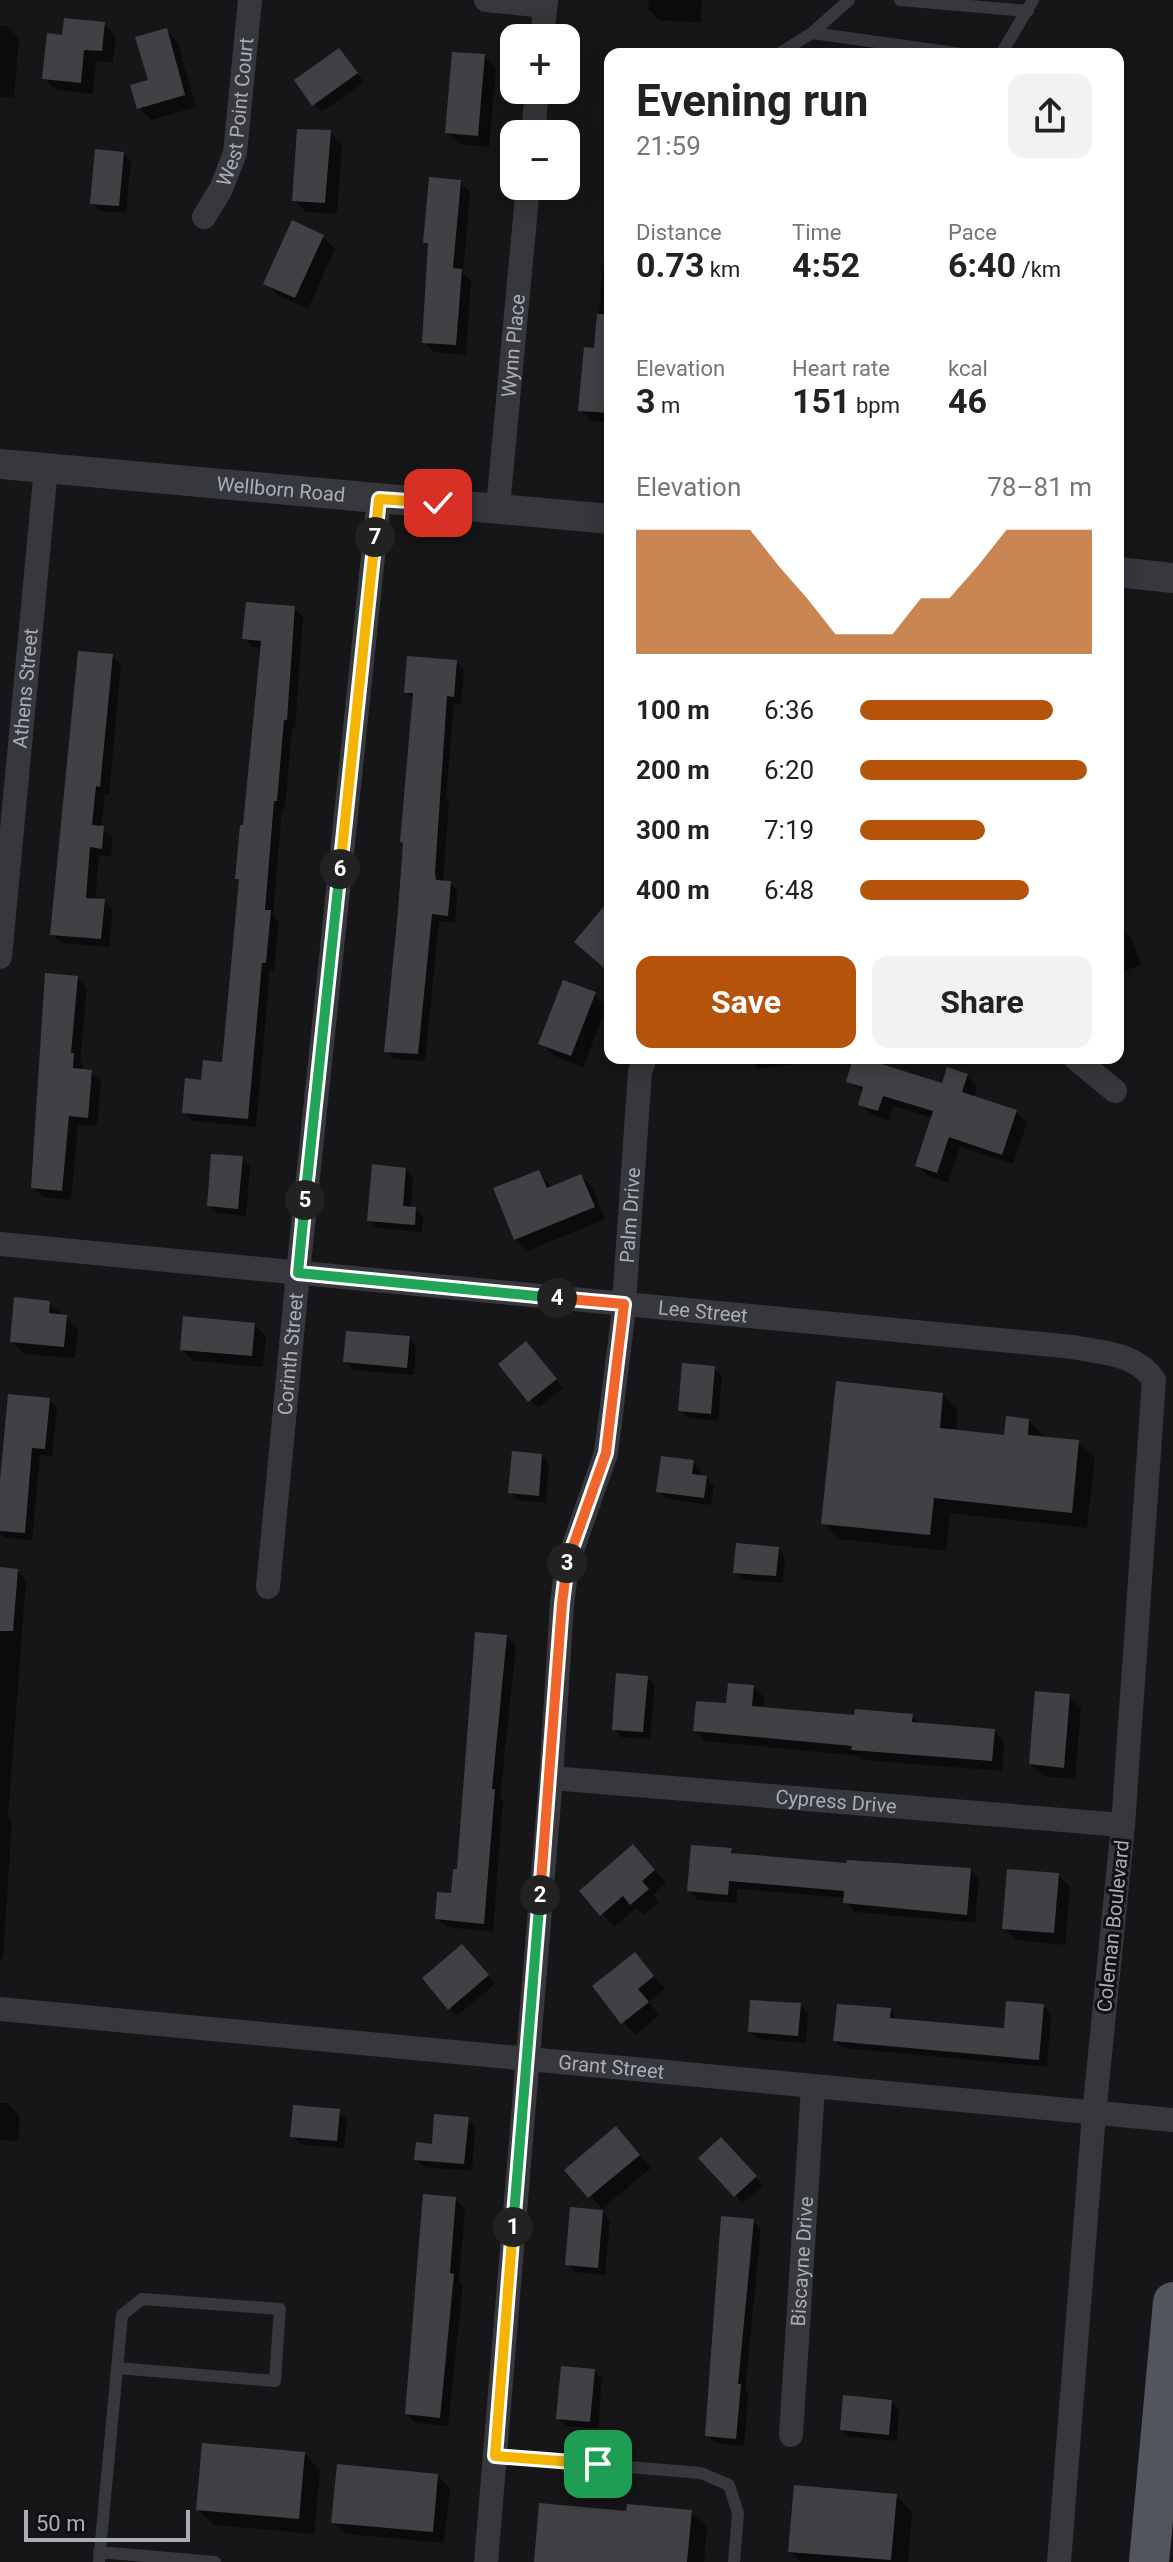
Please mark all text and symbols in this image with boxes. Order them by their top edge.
map controls [500,24,580,200]
button: + [500,24,580,104]
street label: West Point Court [211,36,258,190]
button: share [1008,74,1092,158]
text: Evening run [636,75,868,127]
button: − [500,120,580,200]
text: 21:59 [636,131,701,161]
text: Distance [636,220,722,245]
text: Time [792,220,841,245]
text: Pace [948,220,997,245]
text: 0.73 [636,245,704,285]
text: 4:52 [792,245,860,285]
text: 6:40 [948,245,1016,285]
text: km [704,257,740,282]
text: /km [1016,257,1061,282]
street label: Wynn Place [496,293,530,398]
text: Elevation [636,356,725,381]
text: Heart rate [792,356,890,381]
text: kcal [948,356,988,381]
text: 3 [636,381,656,421]
text: 151 [792,381,851,421]
text: 46 [948,381,987,421]
text: m [656,393,680,418]
text: bpm [851,393,900,418]
pin [404,469,472,537]
street label: Wellborn Road [215,472,346,507]
text: Elevation [636,472,741,502]
text: 78–81 m [987,472,1092,502]
icon: check [416,481,460,525]
pin: 7 [355,517,395,557]
text: 7 [369,524,381,549]
street label: Athens Street [8,627,43,749]
text: 100 m [636,695,710,725]
text: 6:36 [764,695,814,725]
text: 200 m [636,755,710,785]
text: 6:20 [764,755,814,785]
text: 300 m [636,815,710,845]
text: 7:19 [764,815,814,845]
pin: 6 [320,849,360,889]
text: 6 [334,856,346,881]
text: 400 m [636,875,710,905]
text: 6:48 [764,875,814,905]
button: Save [636,956,856,1048]
button: Share [872,956,1092,1048]
street label: Palm Drive [615,1167,645,1264]
pin: 5 [285,1180,325,1220]
text: 5 [299,1187,311,1212]
pin: 4 [537,1278,577,1318]
text: 4 [551,1285,563,1310]
street label: Corinth Street [272,1292,308,1416]
street label: Lee Street [657,1295,749,1328]
pin: 3 [547,1543,587,1583]
text: 3 [561,1550,573,1575]
street label: Cypress Drive [775,1784,898,1818]
street label: Coleman Boulevard [1092,1839,1134,2013]
pin: 2 [520,1875,560,1915]
text: 2 [534,1882,546,1907]
street label: Grant Street [557,2050,665,2084]
street label: Biscayne Drive [786,2196,818,2327]
pin: 1 [493,2207,533,2247]
text: 1 [507,2214,519,2239]
pin [564,2430,632,2498]
icon: arrive [576,2442,620,2486]
scale bar [24,2506,190,2542]
text: 50 m [36,2511,85,2536]

